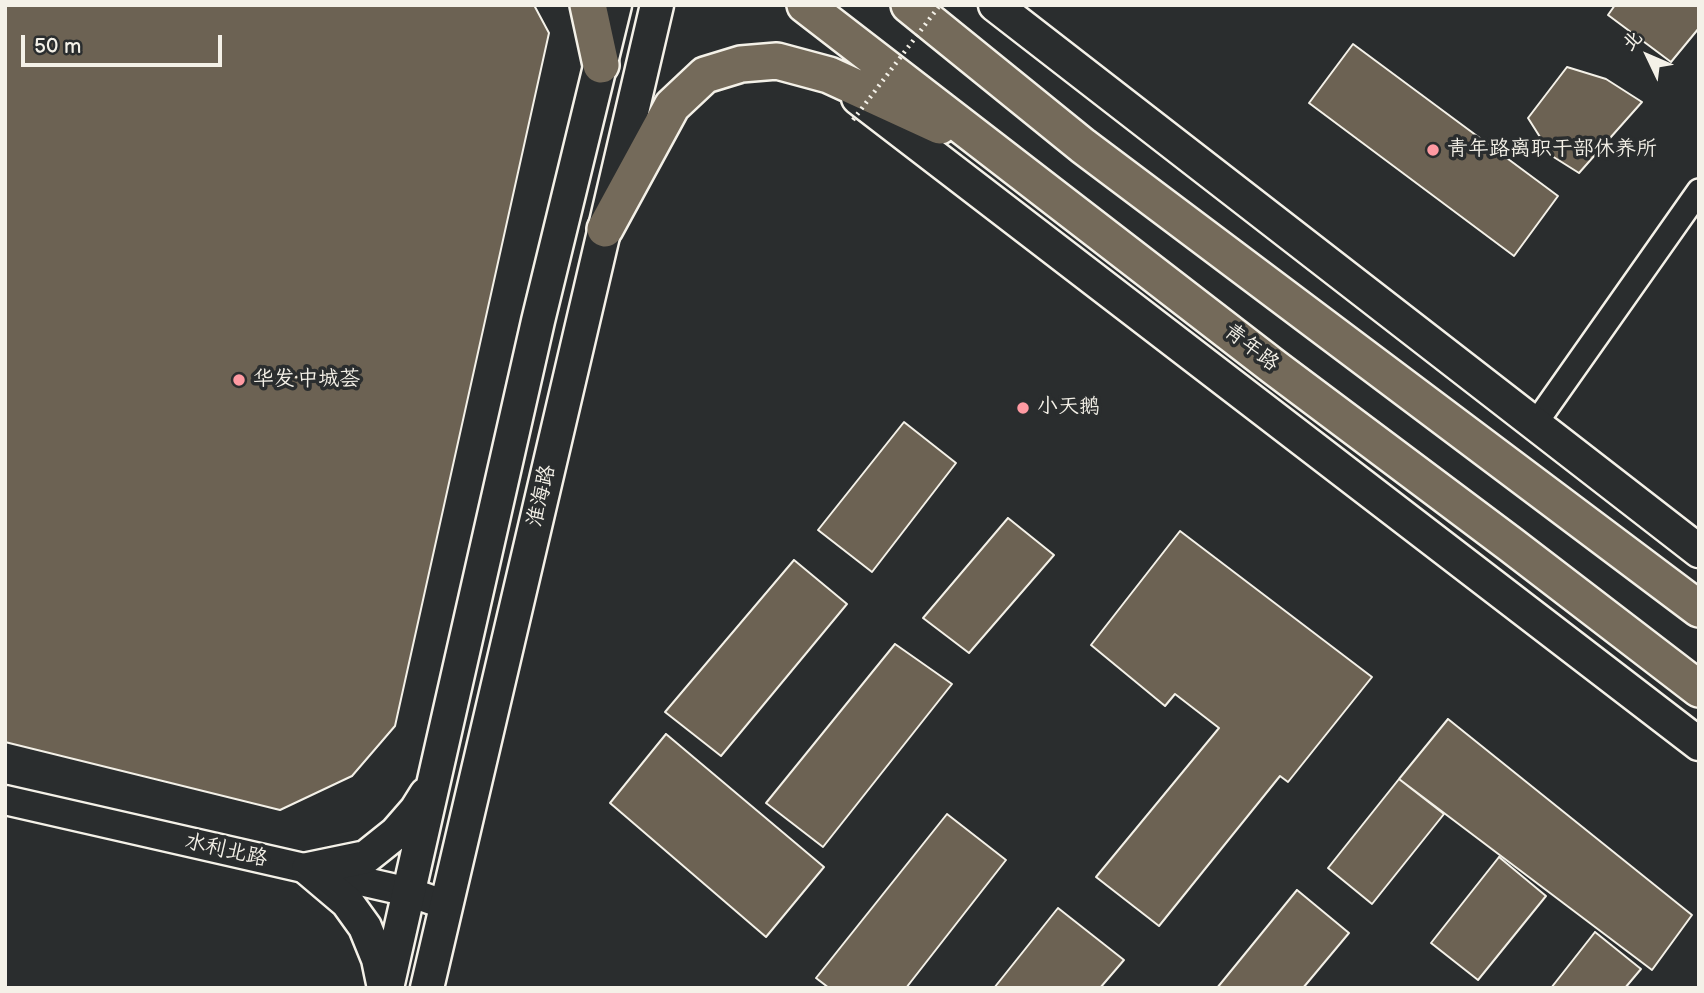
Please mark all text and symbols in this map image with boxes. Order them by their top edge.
scale bar [24,21,226,65]
north arrow [1613,21,1683,91]
text: 北 [1618,26,1647,56]
text: 50 m [34,34,81,59]
place label: 青年路离职干部休养所 [1447,137,1657,163]
marker: 青年路离职干部休养所 [1425,142,1441,158]
street label: 青年路 [1218,319,1284,377]
place label: 华发·中城荟 [253,367,360,393]
marker: 华发·中城荟 [231,372,247,388]
place label: 小天鹅 [1037,395,1100,421]
marker: 小天鹅 [1015,400,1031,416]
street label: 淮海路 [523,462,561,530]
street label: 水利北路 [182,829,270,873]

